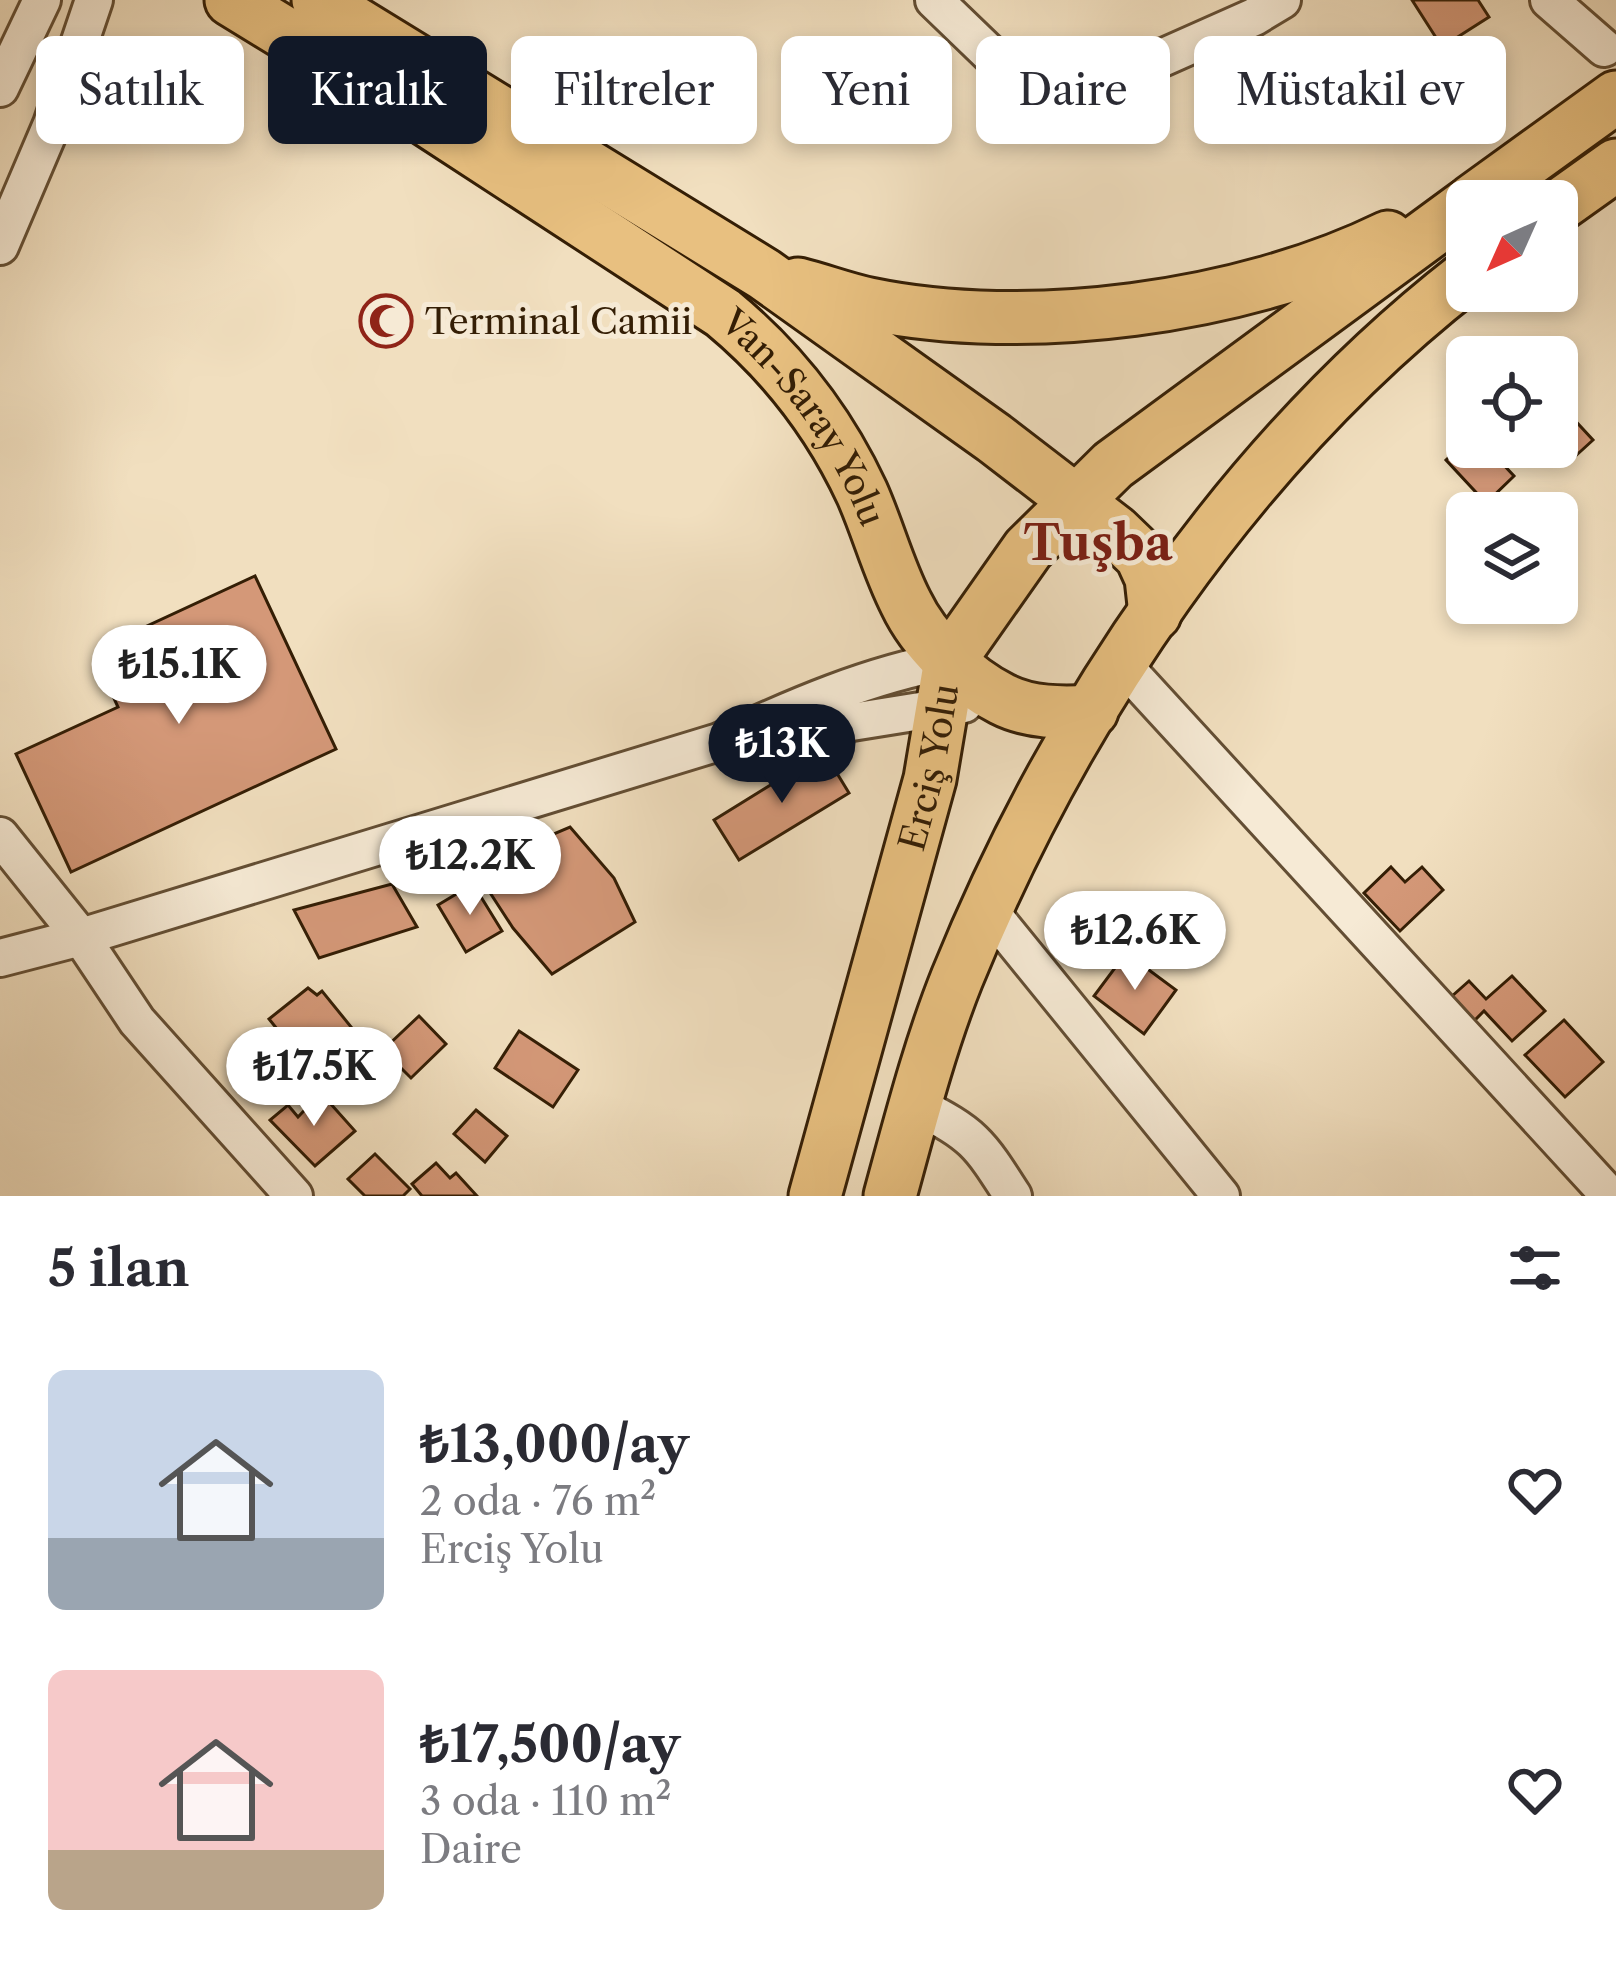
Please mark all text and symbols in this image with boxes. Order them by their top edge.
chip: Satılık [36,36,244,144]
chip: Kiralık [268,36,487,144]
chip: Filtreler [511,36,757,144]
chip: Yeni [781,36,952,144]
chip: Daire [976,36,1170,144]
chip: Müstakil ev [1194,36,1506,144]
north arrow [1446,180,1578,312]
map controls [1446,180,1578,624]
mosque icon: Terminal Camii [358,293,414,349]
place label: Terminal Camii [425,299,692,343]
street label: Van-Saray Yolu [712,299,895,532]
button: locate [1446,336,1578,468]
button: layers [1446,492,1578,624]
district label: Tuşba [1024,513,1174,572]
pin: ₺15.1K [81,625,277,727]
text: ₺15.1K [119,640,239,688]
street label: Erciş Yolu [889,680,968,856]
pin: ₺13K [711,704,853,806]
text: ₺13K [735,719,829,767]
pin: ₺12.2K [372,816,568,918]
text: ₺12.2K [406,831,534,879]
pin: ₺12.6K [1037,891,1233,993]
text: ₺12.6K [1071,906,1199,954]
pin: ₺17.5K [216,1027,412,1129]
text: ₺17.5K [253,1042,375,1090]
icon: filters [1502,1235,1568,1301]
text: 5 ilan [48,1237,190,1299]
text: ₺13,000/ay [420,1413,689,1475]
icon: home [144,1418,288,1562]
icon: heart [1502,1457,1568,1523]
text: 2 oda · 76 m² [420,1477,656,1525]
text: Erciş Yolu [420,1525,604,1573]
text: ₺17,500/ay [420,1713,680,1775]
icon: home [144,1718,288,1862]
icon: heart [1502,1757,1568,1823]
text: 3 oda · 110 m² [420,1777,672,1825]
text: Daire [420,1825,522,1873]

